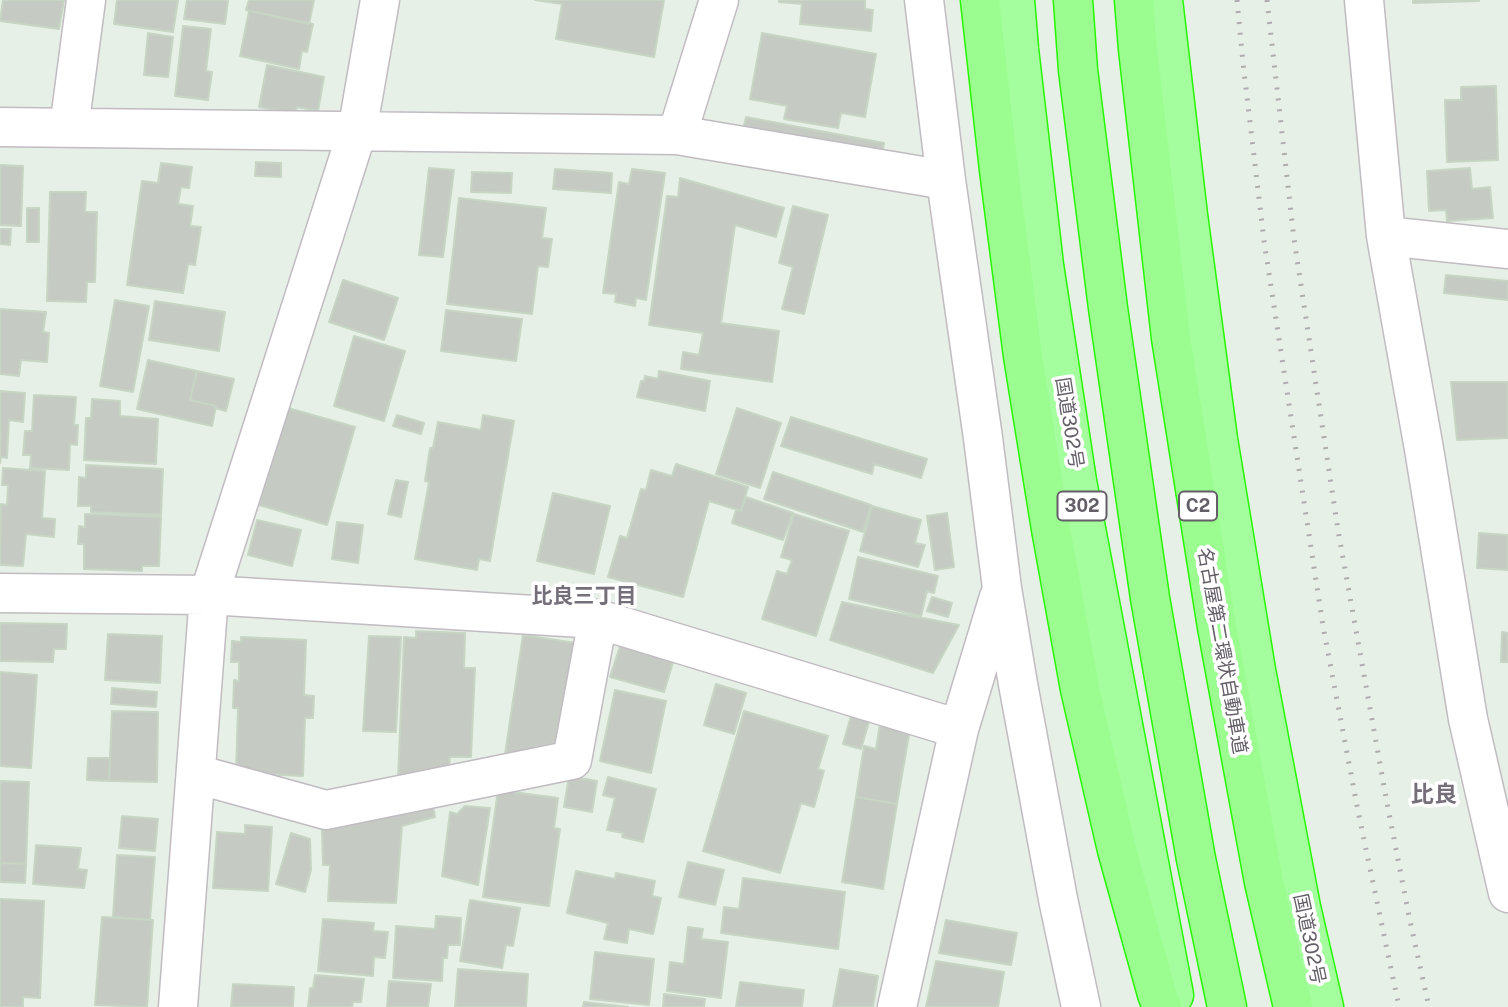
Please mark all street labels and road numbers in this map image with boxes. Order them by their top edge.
street label: 国道302号 [1051,376,1087,470]
road number: 302 [1058,492,1106,520]
road number: C2 [1179,492,1217,520]
street label: 名古屋第二環状自動車道 [1193,546,1251,756]
street label: 国道302号 [1288,892,1330,986]

